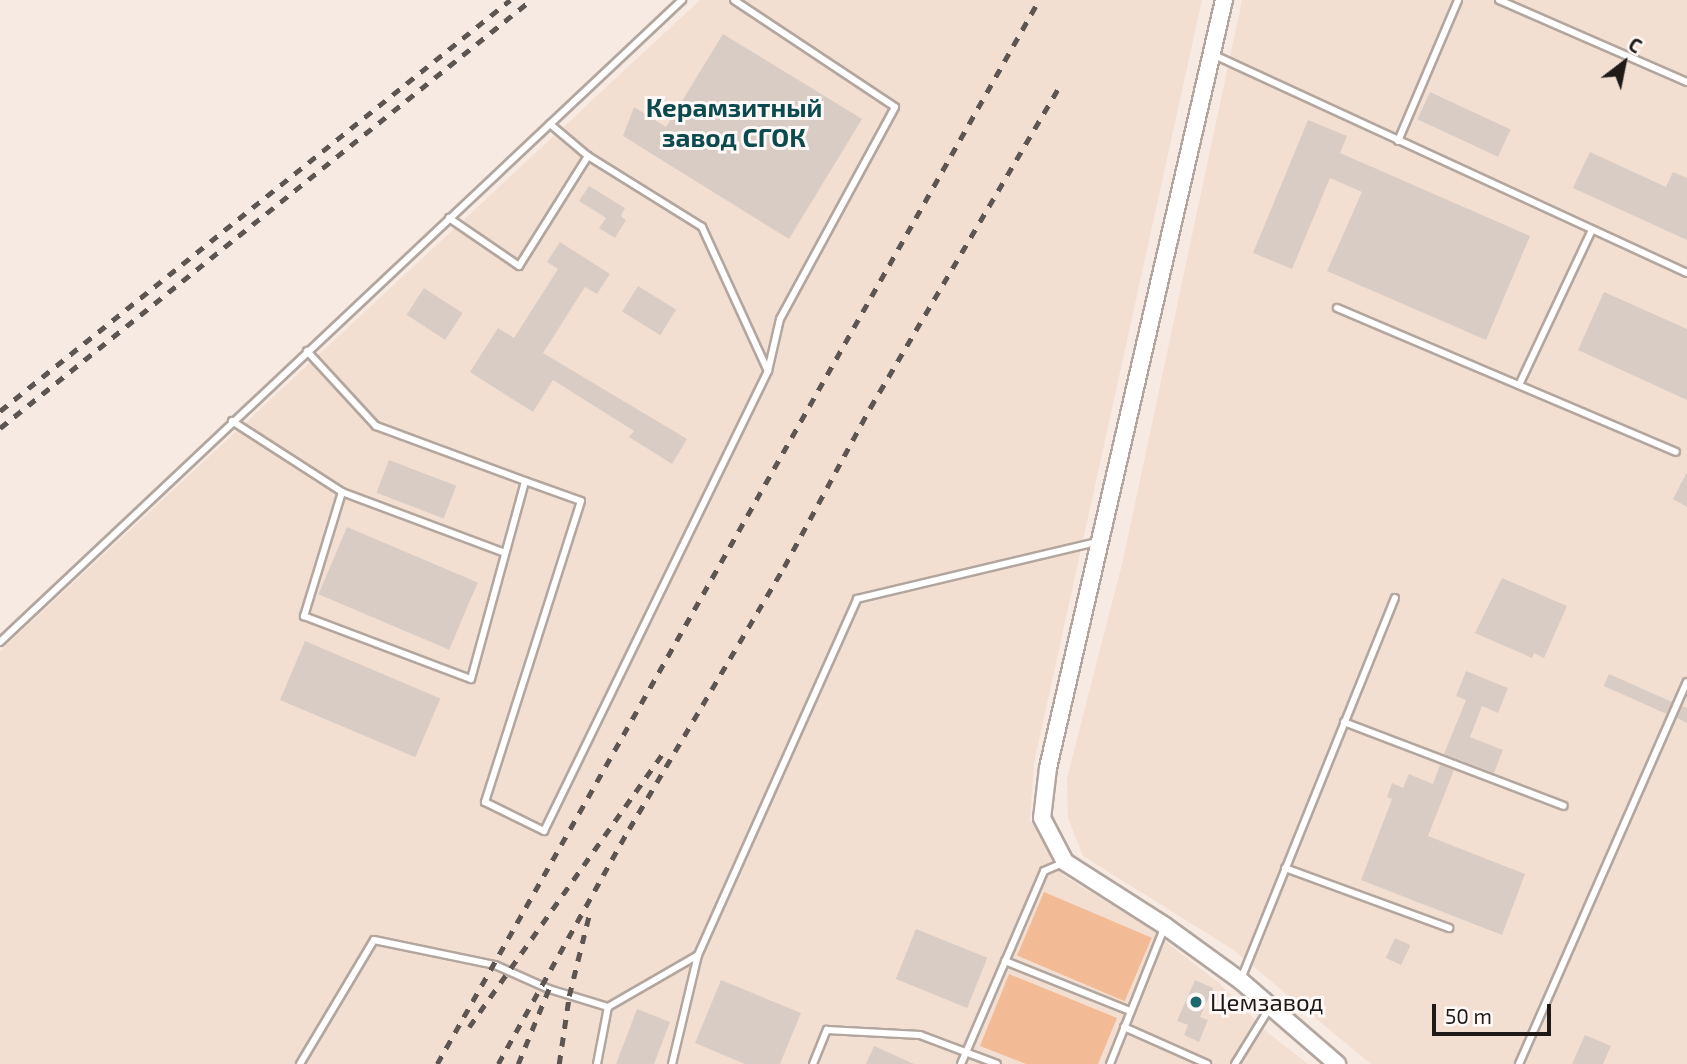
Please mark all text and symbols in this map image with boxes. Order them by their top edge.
north arrow [1589,28,1659,98]
text: С [1625,32,1646,57]
district label: Керамзитный завод СГОК [646,91,822,152]
place label: Цемзавод [1210,988,1323,1016]
scale bar [1435,990,1554,1034]
marker: Цемзавод [1188,994,1204,1010]
text: 50 m [1445,1003,1492,1028]

